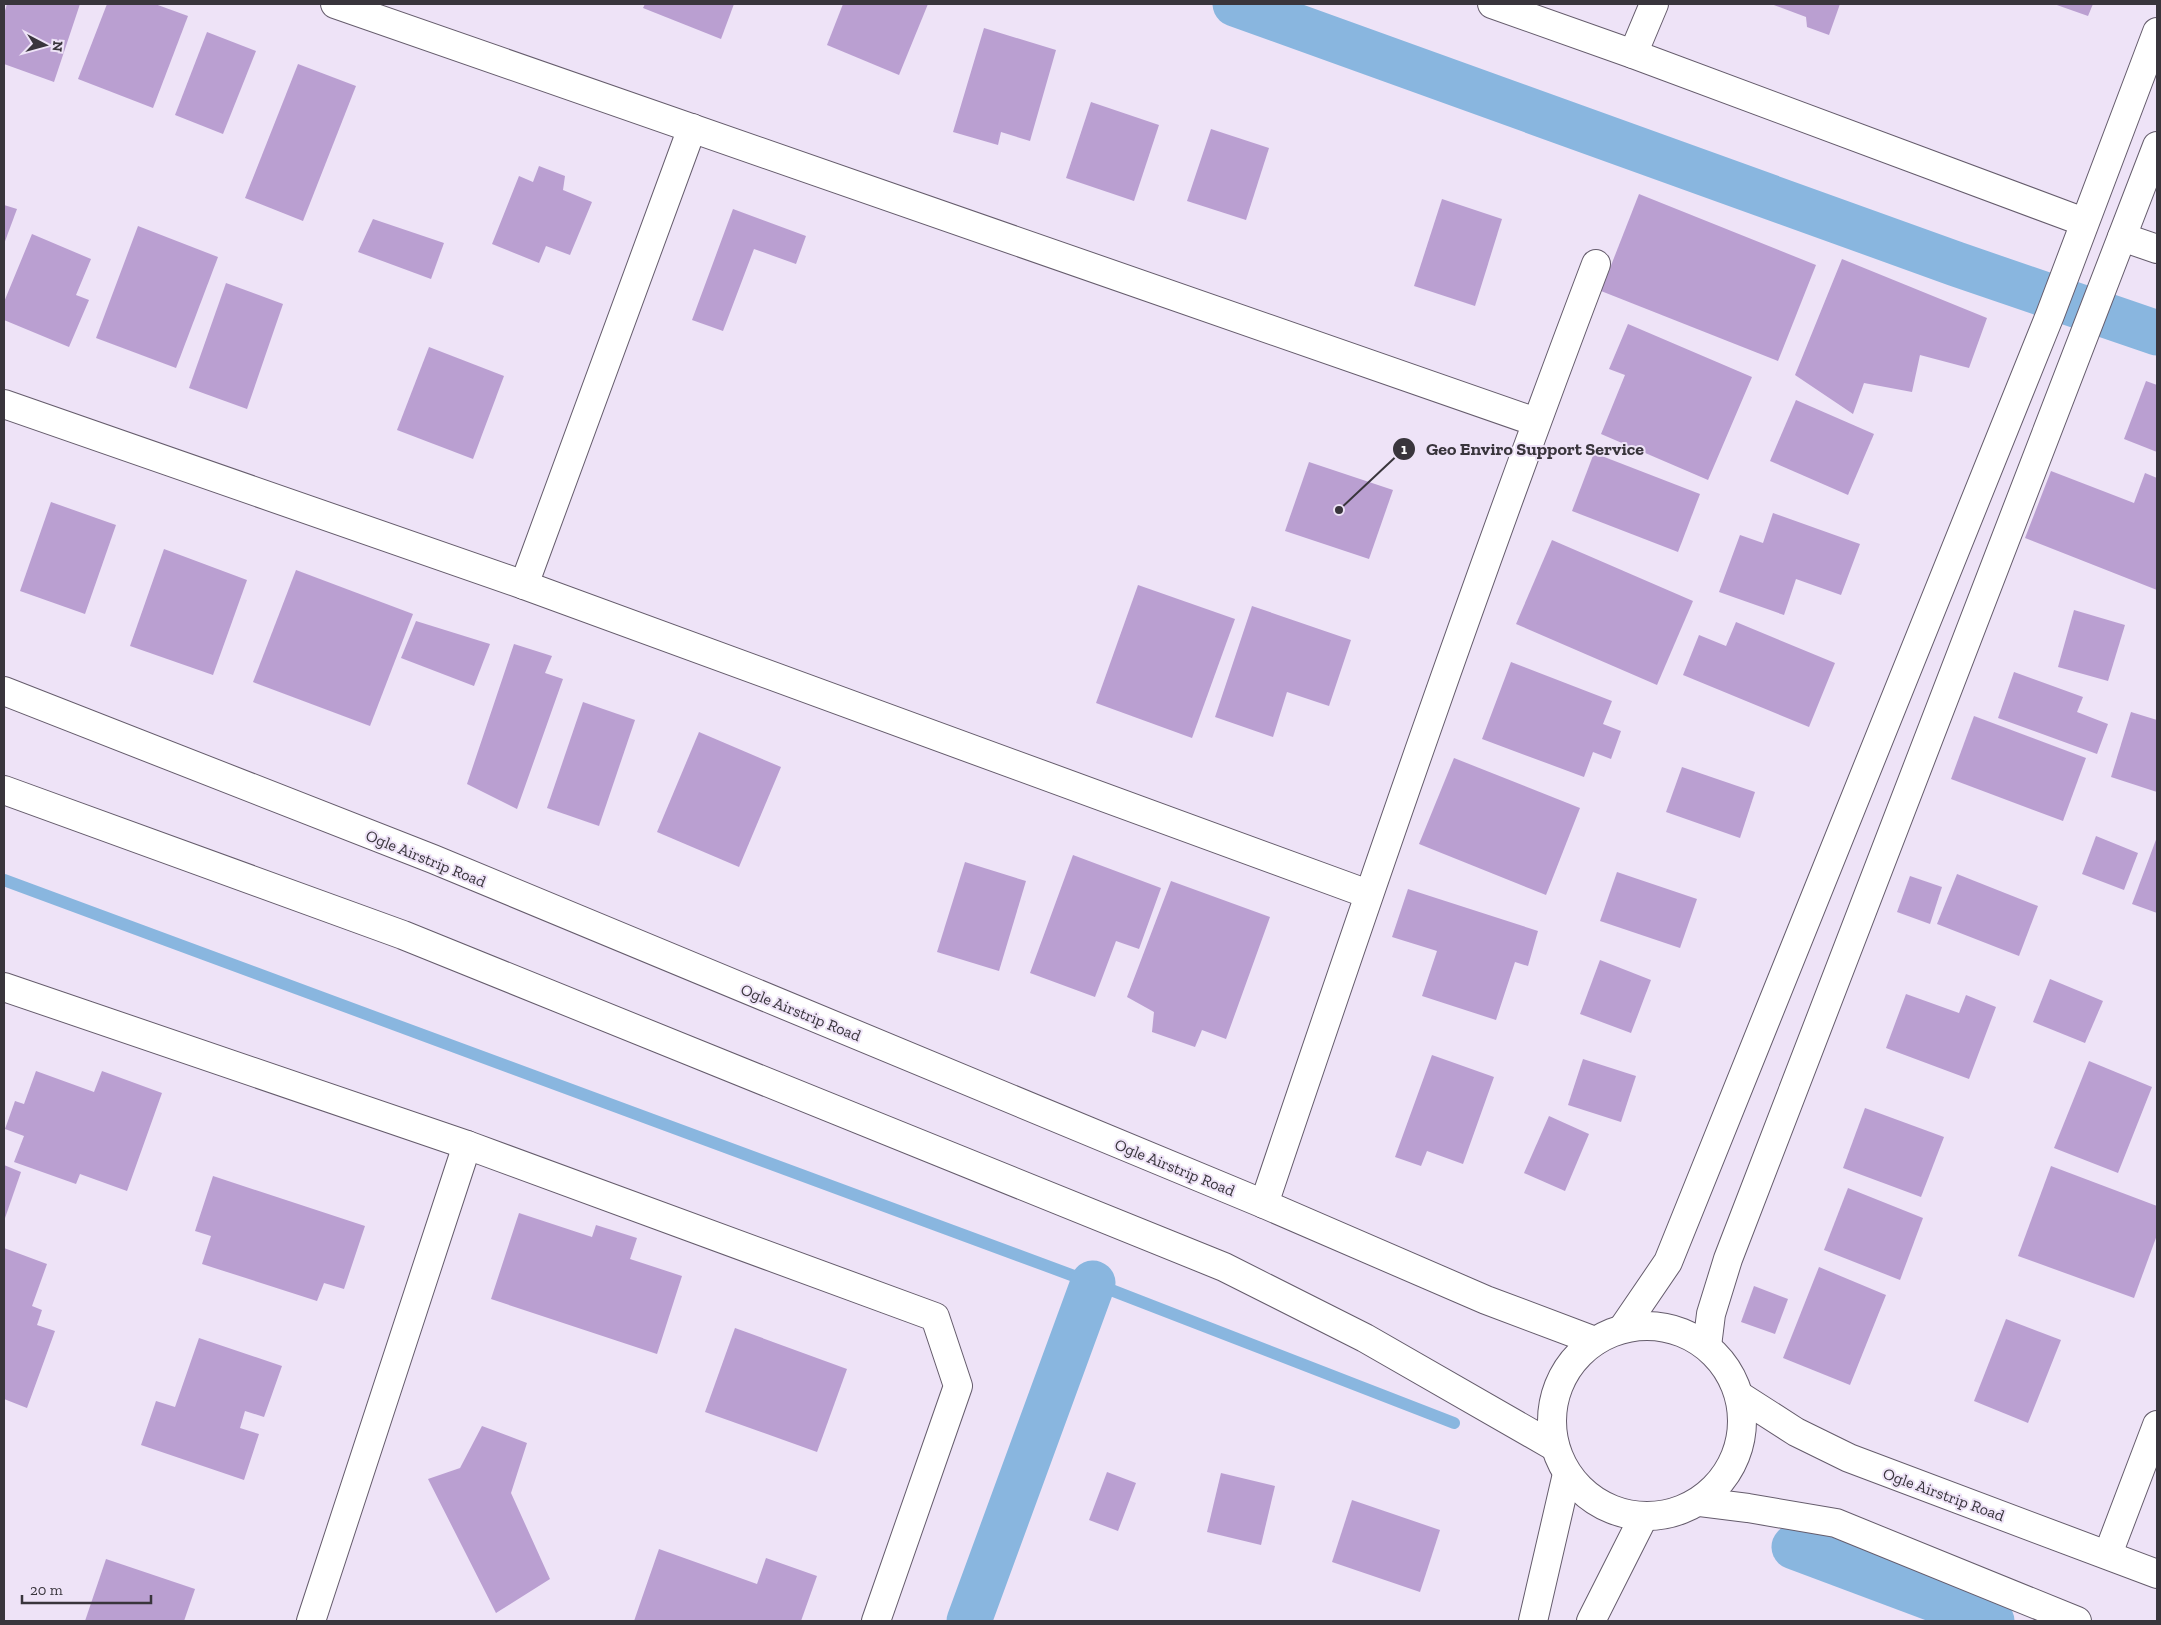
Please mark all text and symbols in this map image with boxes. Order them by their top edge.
north arrow [20,20,70,70]
text: N [48,40,66,53]
callout: Geo Enviro Support Service [1391,433,1654,466]
text: Geo Enviro Support Service [1426,438,1644,460]
text: 1 [1401,440,1407,458]
street label: Ogle Airstrip Road [363,826,489,891]
street label: Ogle Airstrip Road [738,980,864,1045]
street label: Ogle Airstrip Road [1112,1135,1238,1200]
street label: Ogle Airstrip Road [1880,1464,2007,1525]
scale bar [22,1572,151,1604]
text: 20 m [30,1581,63,1599]

